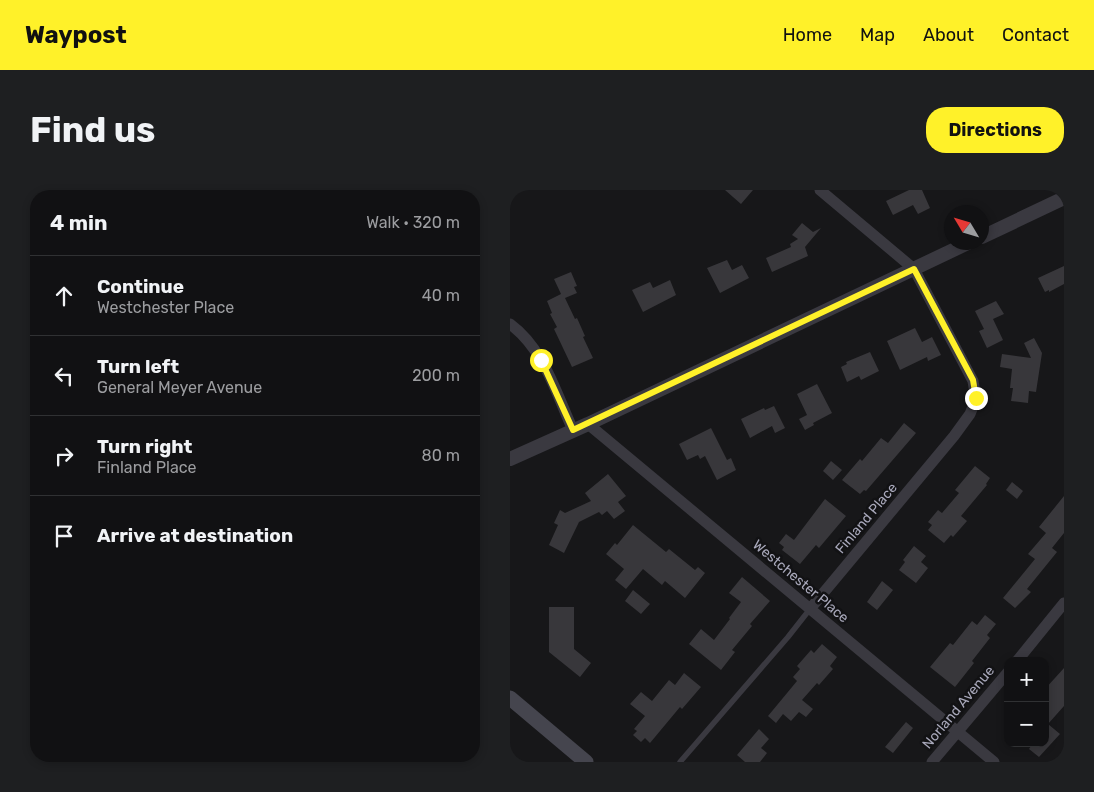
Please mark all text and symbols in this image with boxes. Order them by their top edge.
text: Waypost [25,21,127,49]
text: Home [783,24,832,46]
text: Map [860,24,895,46]
text: About [923,24,974,46]
text: Contact [1002,24,1069,46]
button: Directions [926,107,1064,153]
text: Find us [30,109,155,151]
north arrow [944,205,989,250]
text: 4 min [50,210,108,235]
text: Walk · 320 m [366,213,460,232]
text: Continue [97,275,184,298]
icon: ahead [50,282,78,310]
text: 40 m [422,286,460,305]
text: Westchester Place [97,298,234,317]
route start [530,349,553,372]
text: Turn left [97,355,179,378]
icon: left [50,362,78,390]
text: 200 m [412,366,460,385]
text: General Meyer Avenue [97,378,262,397]
route end [965,387,988,410]
text: Turn right [97,435,192,458]
icon: right [50,442,78,470]
text: 80 m [422,446,460,465]
text: Finland Place [97,458,197,477]
street label: Finland Place [832,479,901,557]
icon: arrive [50,522,78,550]
text: Arrive at destination [97,524,293,547]
street label: Westchester Place [749,536,852,627]
map controls [1004,657,1049,747]
button: + [1004,657,1049,702]
street label: Norland Avenue [919,662,998,752]
button: − [1004,702,1049,747]

